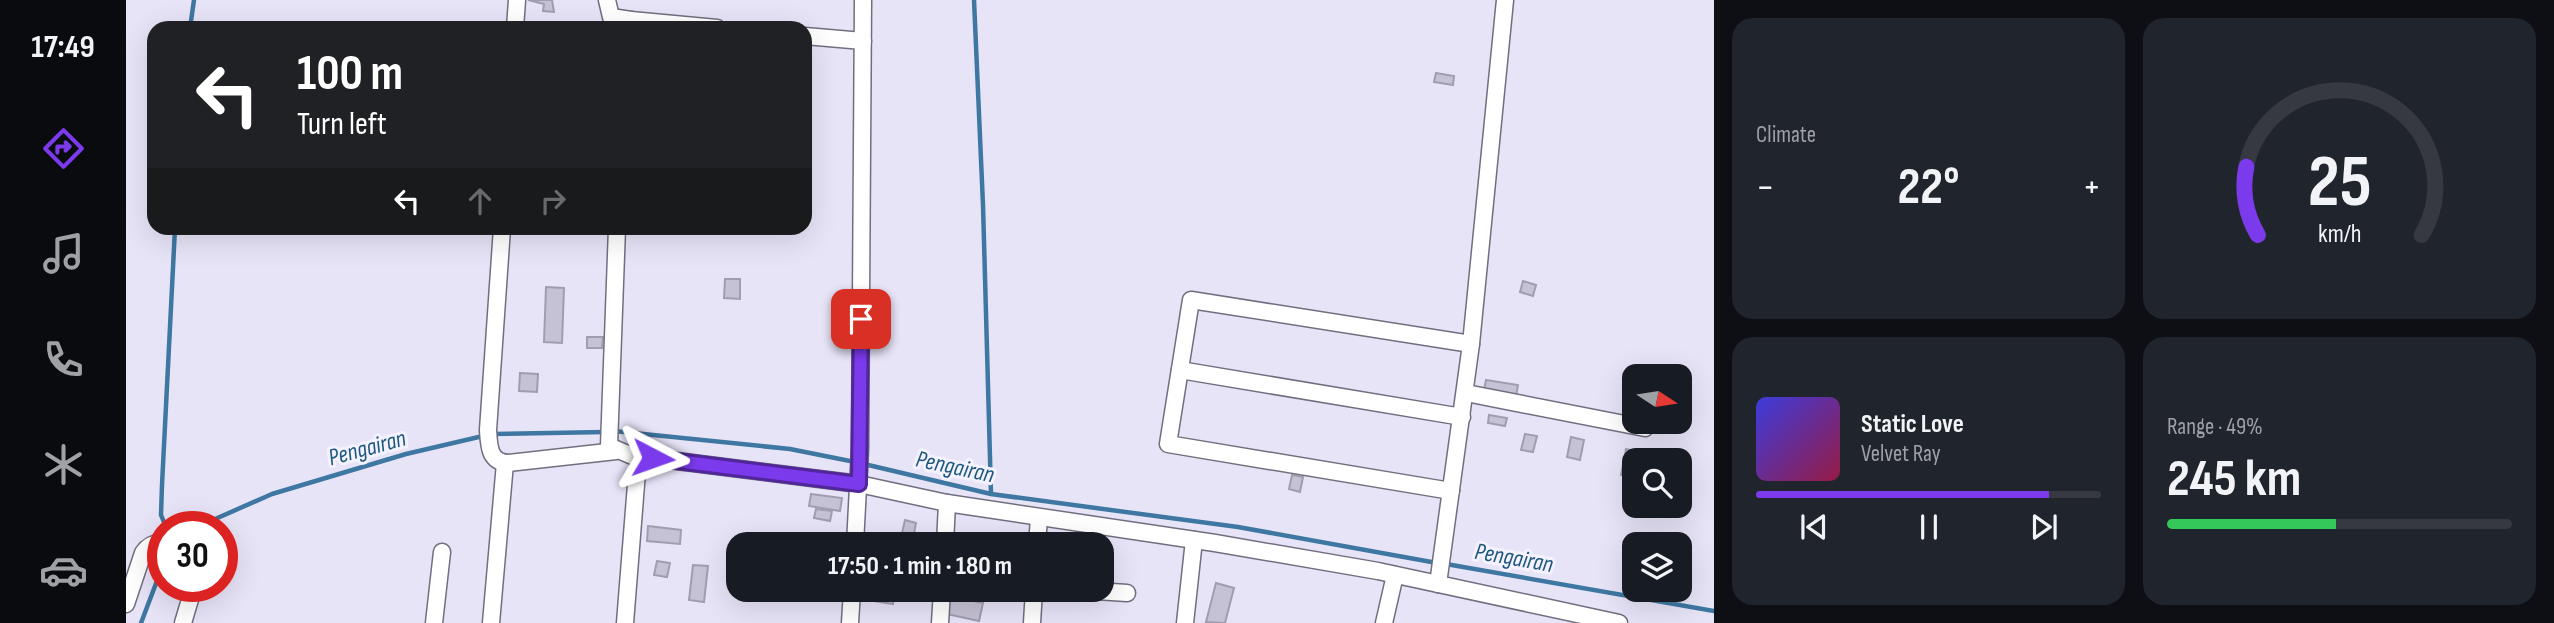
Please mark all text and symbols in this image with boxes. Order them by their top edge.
text: 17:49 [31,28,95,67]
text: 100 m [297,45,403,104]
icon: left [182,49,273,140]
text: Turn left [297,105,387,144]
text: Climate [1756,121,1816,149]
icon: directions [39,124,88,173]
text: 25 [2308,139,2371,227]
text: 22° [1897,156,1960,219]
text: − [1756,165,1775,210]
text: + [2082,165,2101,210]
icon: left [388,182,426,220]
icon: ahead [461,182,499,220]
icon: right [534,182,572,220]
text: km/h [2318,218,2361,249]
icon: music [39,229,88,278]
pin [831,289,891,349]
icon: arrive [842,300,880,338]
icon: phone [39,335,88,384]
north arrow [1622,364,1692,434]
map controls [1622,364,1692,602]
text: Static Love [1861,409,1964,440]
text: Range · 49% [2167,413,2263,441]
position arrow [616,421,690,495]
water label: Pengairan [325,424,409,472]
icon: climate [39,440,88,489]
text: Velvet Ray [1861,440,1941,468]
water label: Pengairan [913,445,997,489]
button: search [1622,448,1692,518]
text: 245 km [2167,448,2301,511]
icon: previous [1795,508,1833,546]
icon: pause [1910,508,1948,546]
icon: next [2025,508,2063,546]
speed limit sign: 30 [147,511,238,602]
button: layers [1622,532,1692,602]
water label: Pengairan [1472,537,1556,579]
icon: car [39,546,88,595]
text: 17:50 · 1 min · 180 m [828,551,1012,582]

